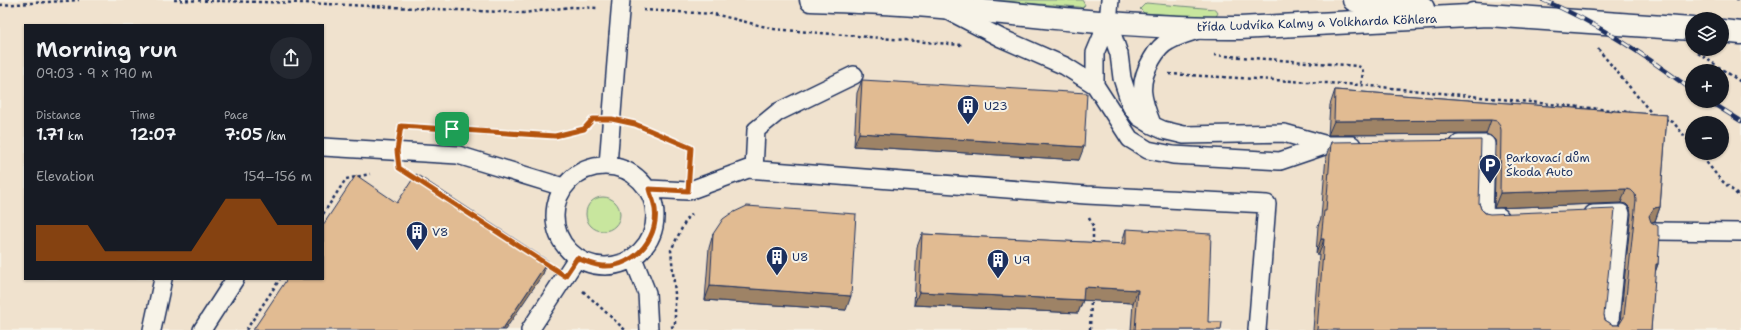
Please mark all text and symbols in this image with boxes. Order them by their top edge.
street label: třída Ludvíka Kalmy a Volkharda Köhlera [1197,11,1438,35]
map controls [1685,12,1729,160]
button: layers [1685,12,1729,56]
text: Morning run [36,35,177,64]
button: share [270,37,312,79]
button: + [1685,64,1729,108]
text: 09:03 · 9 × 190 m [36,65,152,82]
building icon: U23 [955,93,981,126]
place label: U23 [984,98,1008,114]
text: Distance [36,108,81,123]
text: Time [130,108,155,123]
text: Pace [224,108,248,123]
pin [435,112,469,146]
button: − [1685,116,1729,160]
icon: arrive [441,118,463,140]
text: 1.71 [36,123,64,145]
text: 12:07 [130,123,177,145]
text: 7:05 [224,123,263,145]
text: km [64,129,83,144]
text: /km [263,129,286,144]
place label: Parkovací dům Škoda Auto [1506,150,1590,180]
parking icon: Parkovací dům Škoda Auto [1477,152,1503,185]
text: Elevation [36,168,94,185]
text: 154–156 m [243,168,312,185]
building icon: V8 [404,219,430,252]
place label: V8 [432,224,449,240]
building icon: U8 [764,244,790,277]
building icon: U9 [985,247,1011,280]
place label: U8 [792,249,808,265]
place label: U9 [1014,252,1030,268]

